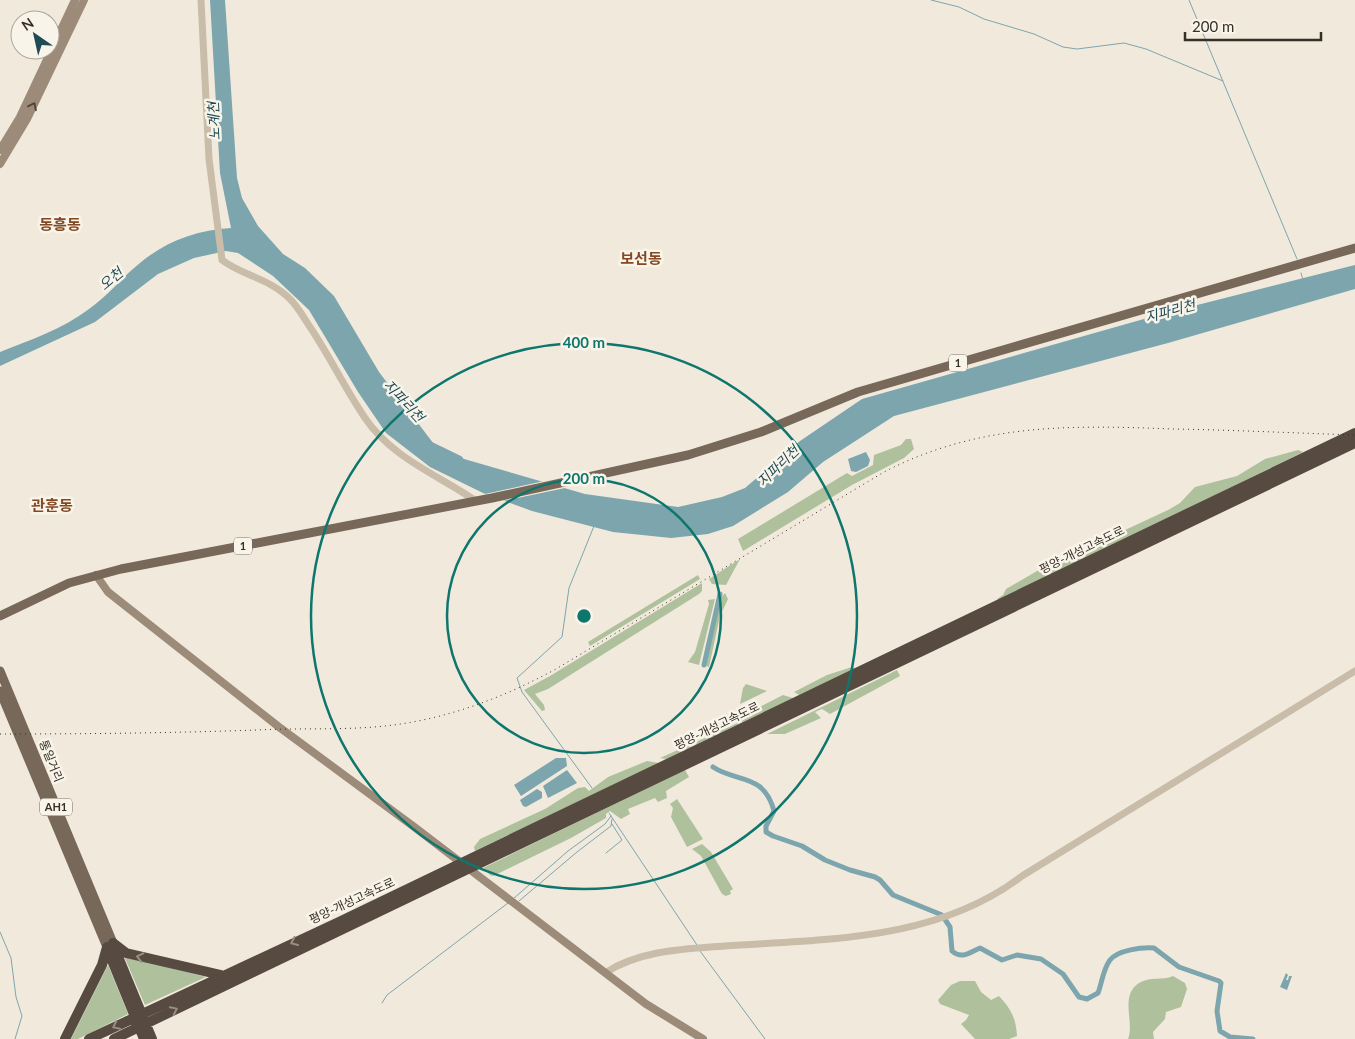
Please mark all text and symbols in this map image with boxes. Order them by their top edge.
north arrow [10,10,60,60]
scale bar [1185,10,1321,42]
text: N [18,14,37,34]
text: 200 m [1192,17,1234,35]
water label: 노계천 [204,100,223,141]
one-way arrow [27,103,37,112]
district label: 동흥동 [39,215,81,233]
district label: 보선동 [620,249,662,267]
water label: 오천 [95,263,127,293]
water label: 지파리천 [1143,295,1198,325]
text: 400 m [563,333,605,351]
road number: 1 [949,354,967,372]
water label: 지파리천 [381,376,429,426]
water label: 지파리천 [753,441,803,490]
text: 200 m [563,469,605,487]
district label: 관훈동 [31,496,73,514]
street label: 평양-개성고속도로 [1037,522,1127,577]
road number: 1 [234,538,252,554]
centre of rings [575,607,593,625]
street label: 평양-개성고속도로 [672,698,762,753]
street label: 통일거리 [36,738,67,784]
road number: AH1 [40,799,72,816]
street label: 평양-개성고속도로 [307,874,397,927]
one-way arrow [291,935,300,945]
one-way arrow [136,952,145,963]
one-way arrow [169,1006,178,1017]
one-way arrow [112,1020,121,1030]

